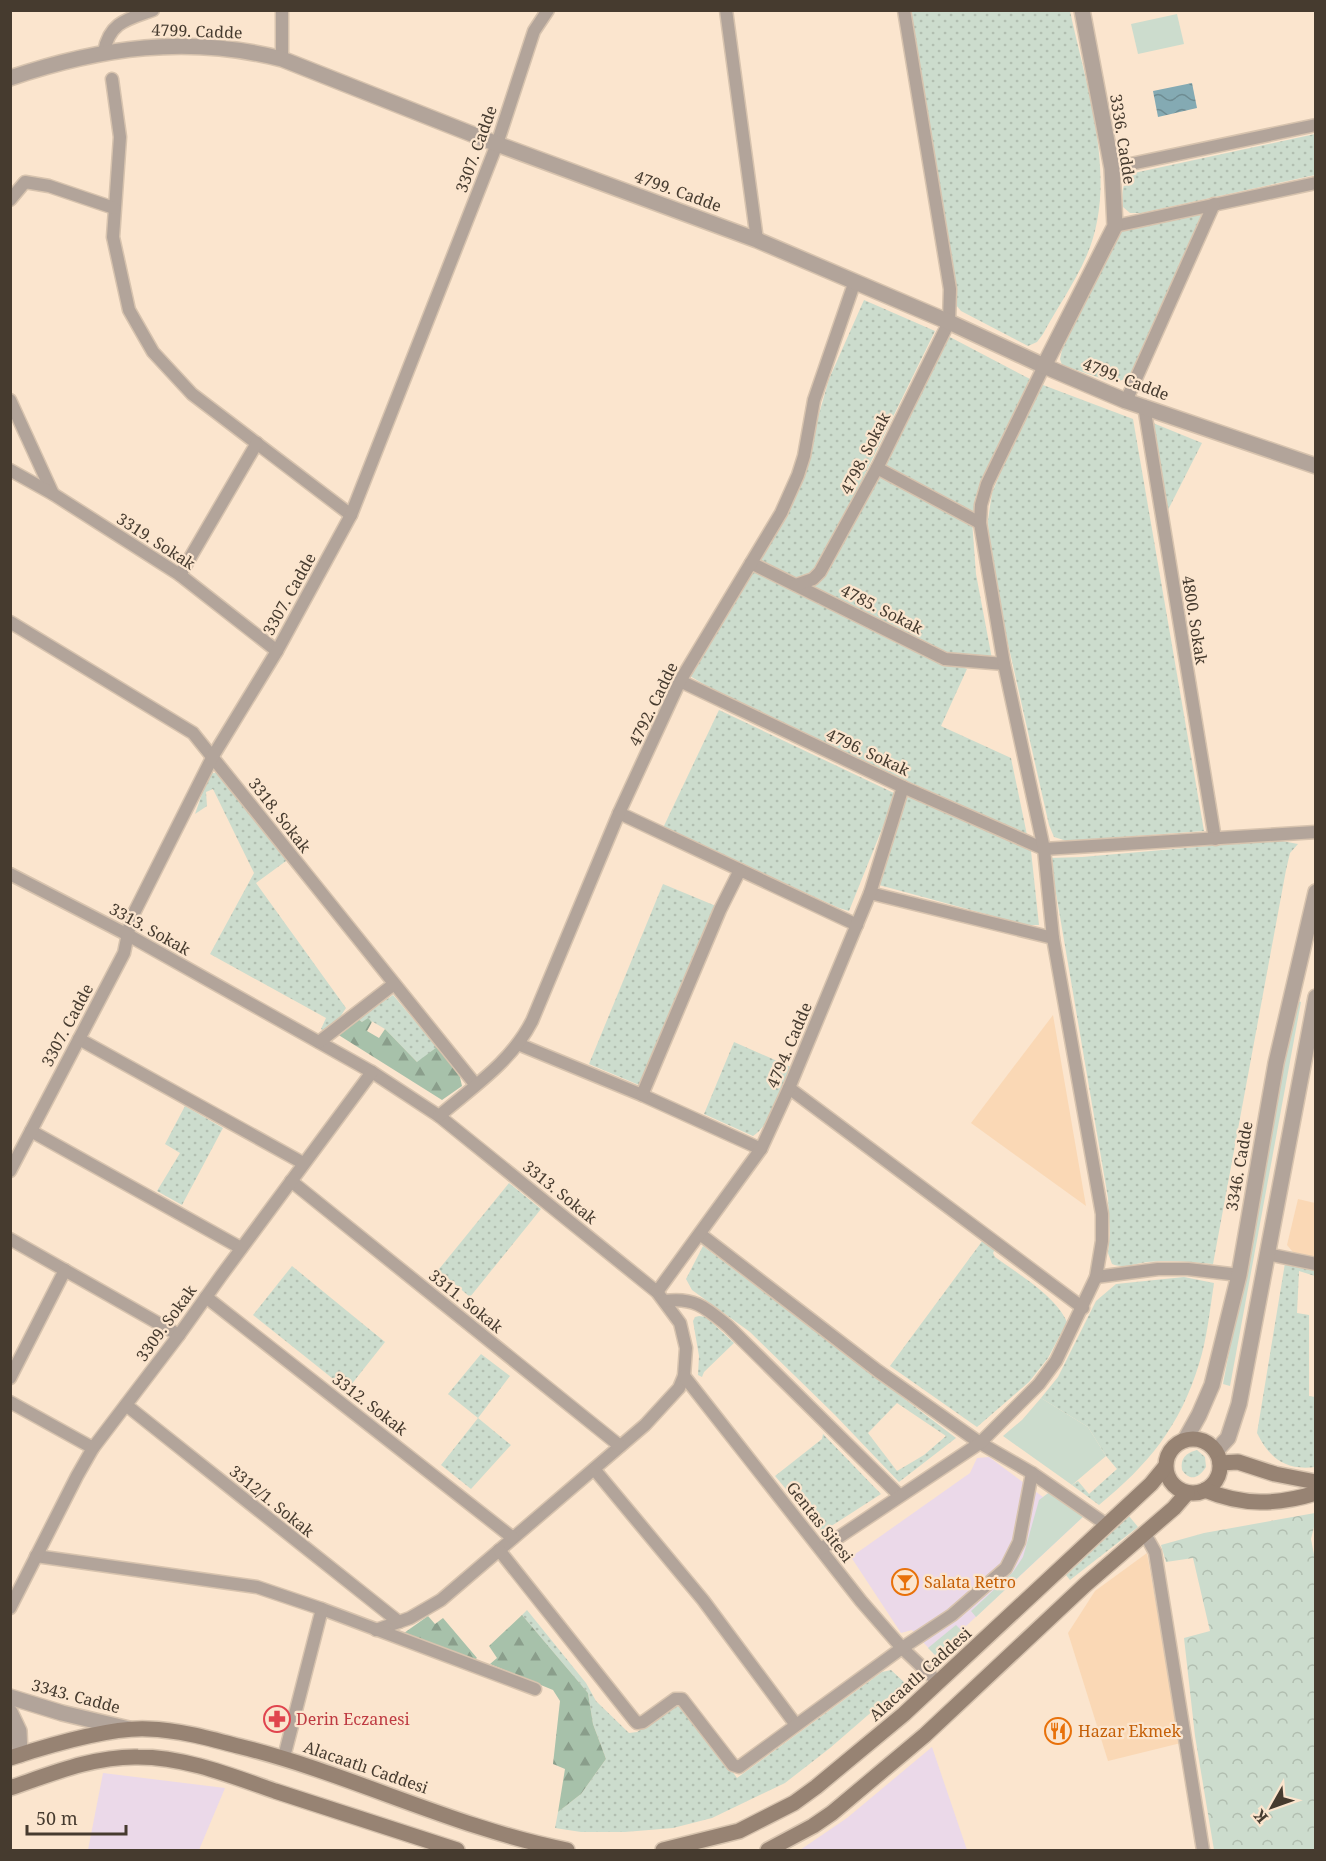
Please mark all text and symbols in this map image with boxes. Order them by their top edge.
street label: 4799. Cadde [151,18,243,44]
street label: 3336. Cadde [1105,92,1141,186]
street label: 3307. Cadde [450,102,502,196]
street label: 4799. Cadde [631,165,725,217]
street label: 4799. Cadde [1080,352,1172,406]
street label: 4798. Sokak [835,408,895,498]
street label: 3319. Sokak [112,507,200,575]
street label: 3307. Cadde [257,549,321,639]
street label: 4800. Sokak [1177,574,1213,667]
street label: 4785. Sokak [837,579,927,639]
street label: 4792. Cadde [623,658,683,750]
street label: 4796. Sokak [823,723,914,781]
street label: 3318. Sokak [244,773,317,858]
street label: 3313. Sokak [105,898,195,961]
street label: 3307. Cadde [36,980,98,1070]
street label: 4794. Cadde [761,999,817,1091]
street label: 3346. Cadde [1220,1119,1258,1213]
street label: 3313. Sokak [518,1155,602,1229]
street label: 3311. Sokak [424,1264,508,1338]
street label: 3309. Sokak [131,1280,202,1366]
street label: 3312. Sokak [328,1368,413,1441]
street label: 3312/1. Sokak [225,1460,320,1542]
street label: Gentas Sitesi [782,1477,858,1567]
bar icon: Salata Retro [890,1567,920,1597]
place label: Salata Retro [924,1571,1016,1593]
street label: Alacaatlı Caddesi [864,1622,976,1726]
street label: 3343. Cadde [29,1674,123,1718]
pharmacy icon: Derin Eczanesi [262,1704,292,1734]
place label: Derin Eczanesi [296,1708,410,1730]
restaurant icon: Hazar Ekmek [1043,1716,1073,1746]
place label: Hazar Ekmek [1078,1720,1182,1742]
street label: Alacaatlı Caddesi [301,1735,431,1799]
north arrow [1242,1777,1302,1837]
scale bar [27,1798,126,1836]
text: K [1248,1805,1273,1828]
text: 50 m [36,1806,78,1830]

